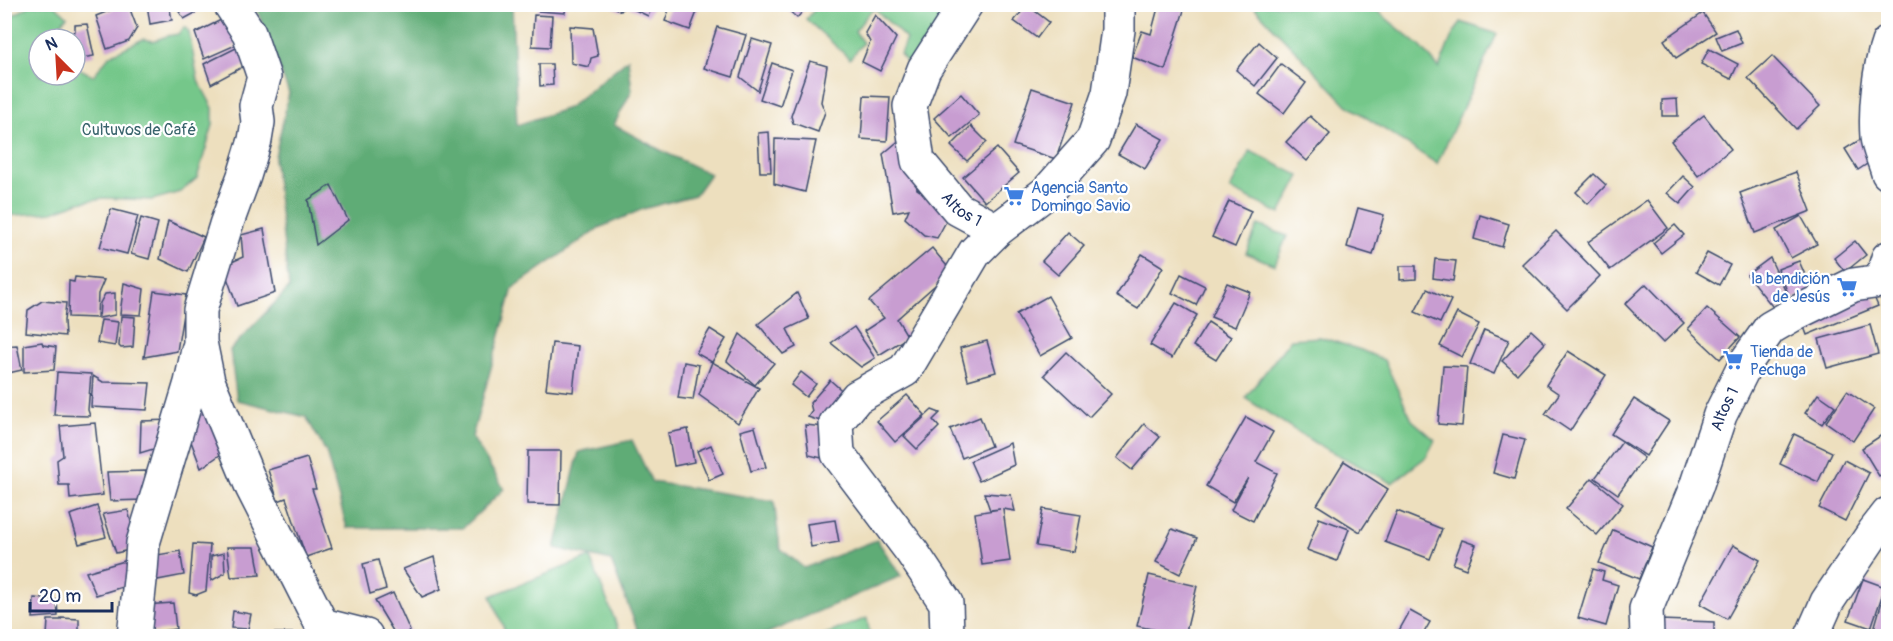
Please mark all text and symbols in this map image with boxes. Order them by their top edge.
north arrow [27,27,87,87]
text: N [42,33,60,56]
park label: Cultuvos de Café [82,120,196,140]
place label: Agencia Santo Domingo Savio [1031,178,1131,216]
supermarket icon: Agencia Santo Domingo Savio [1002,184,1026,208]
street label: Altos 1 [937,188,985,231]
place label: la bendición de Jesús [1751,269,1830,307]
supermarket icon: la bendición de Jesús [1835,275,1859,299]
place label: Tienda de Pechuga [1750,342,1813,380]
supermarket icon: Tienda de Pechuga [1721,348,1745,372]
street label: Altos 1 [1706,384,1743,434]
scale bar [30,575,112,613]
text: 20 m [39,585,81,608]

